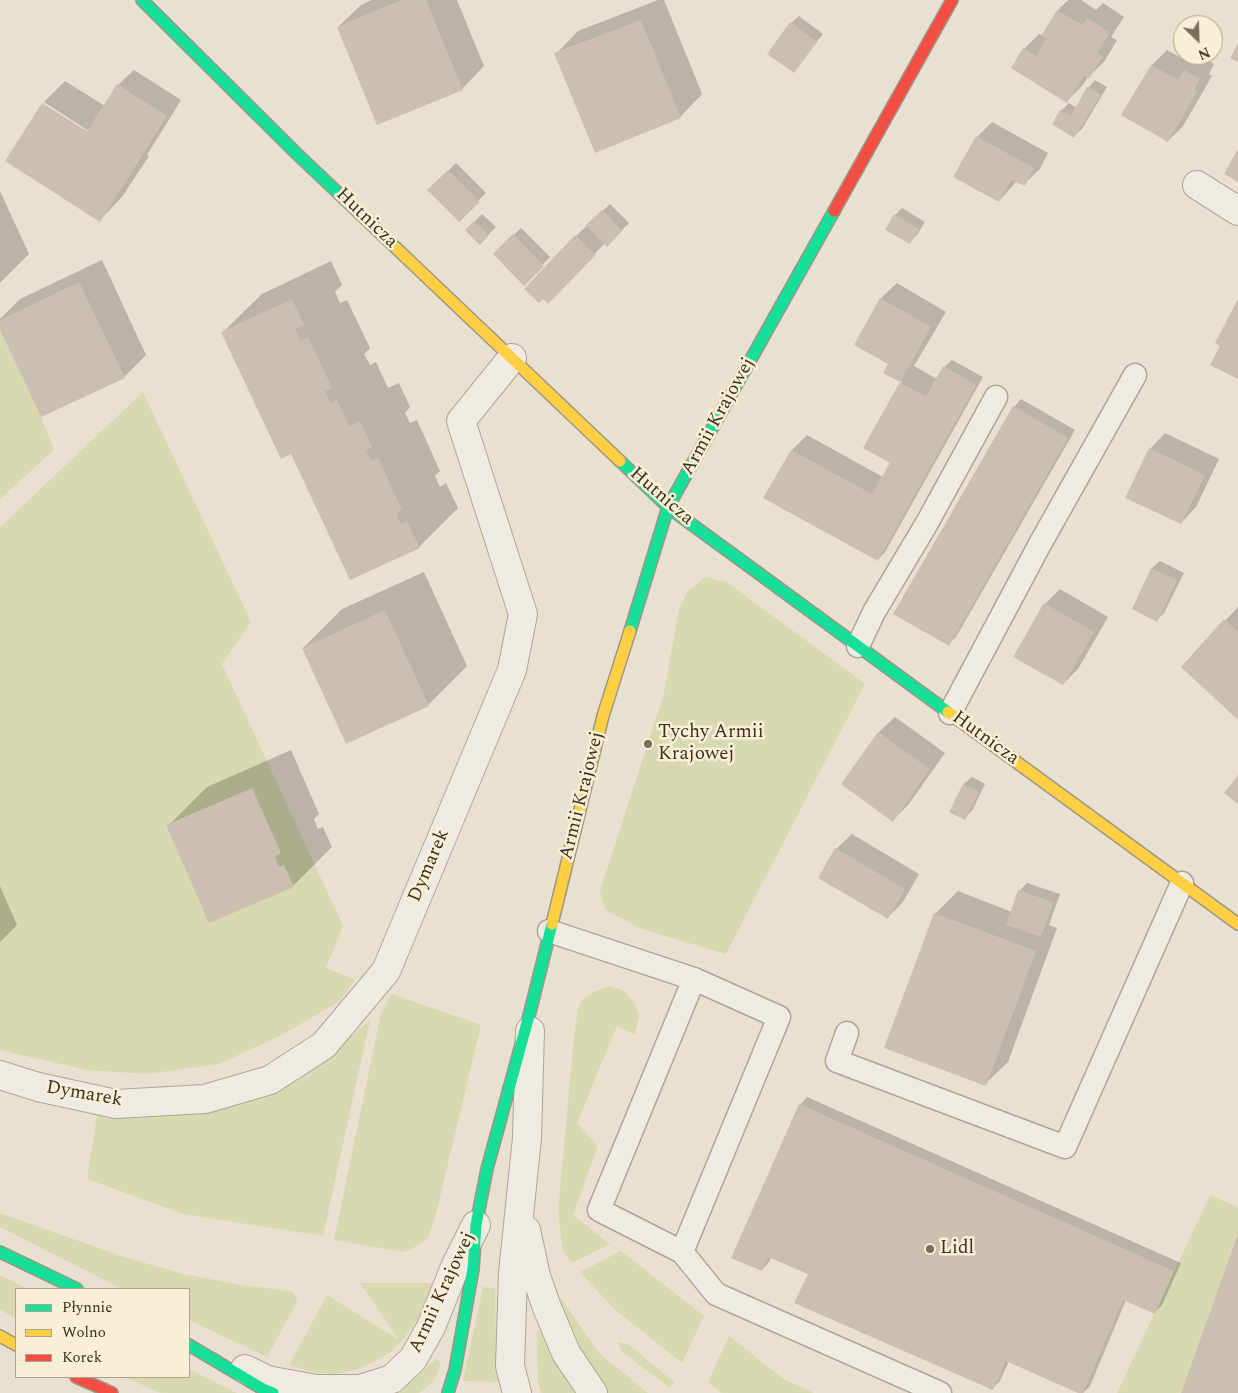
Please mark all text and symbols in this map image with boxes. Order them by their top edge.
north arrow [1173,15,1223,65]
text: N [1194,41,1213,65]
street label: Hutnicza [330,184,402,254]
street label: Armii Krajowej [677,354,761,480]
street label: Hutnicza [624,463,698,531]
street label: Hutnicza [947,707,1023,771]
place label: Tychy Armii Krajowej [658,722,764,766]
street label: Armii Krajowej [556,730,610,862]
marker: Tychy Armii Krajowej [642,738,654,750]
street label: Dymarek [404,826,456,906]
street label: Dymarek [44,1077,124,1113]
street label: Armii Krajowej [405,1229,481,1357]
place label: Lidl [940,1238,974,1260]
marker: Lidl [924,1243,936,1255]
legend [15,1288,190,1378]
text: Płynnie [62,1296,113,1319]
text: Wolno [62,1321,106,1344]
text: Korek [62,1346,102,1369]

